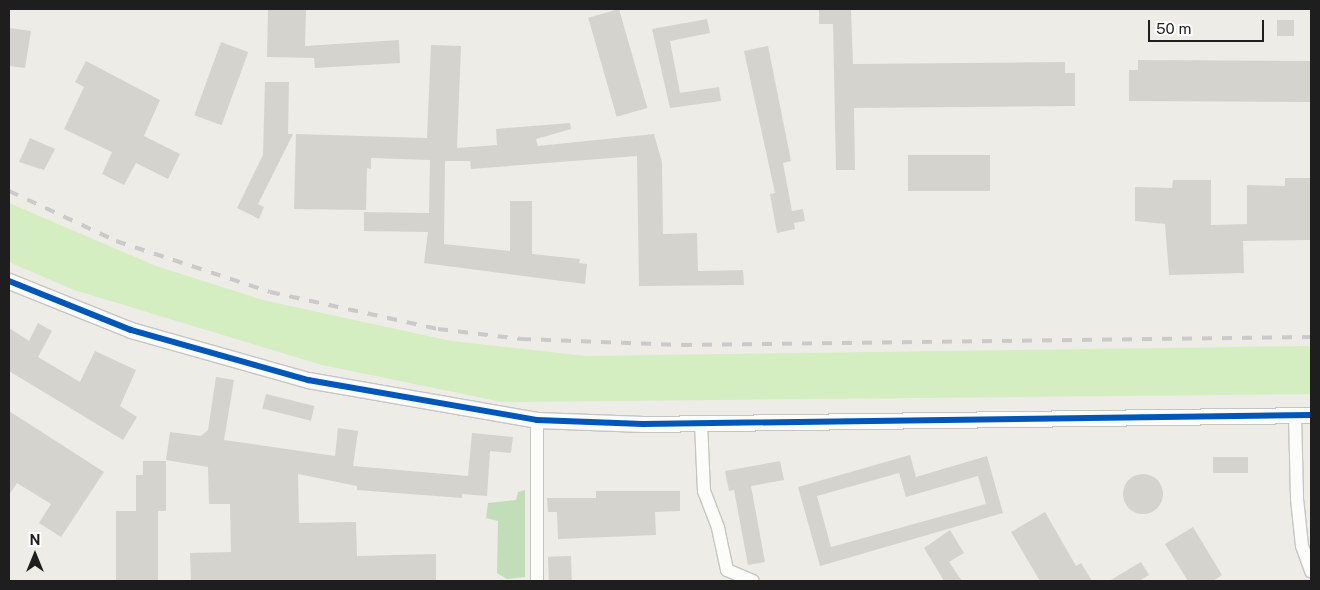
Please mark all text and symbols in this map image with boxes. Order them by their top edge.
scale bar [1150,10,1266,42]
text: 50 m [1156,20,1191,37]
north arrow [10,530,60,580]
text: N [30,532,40,548]

